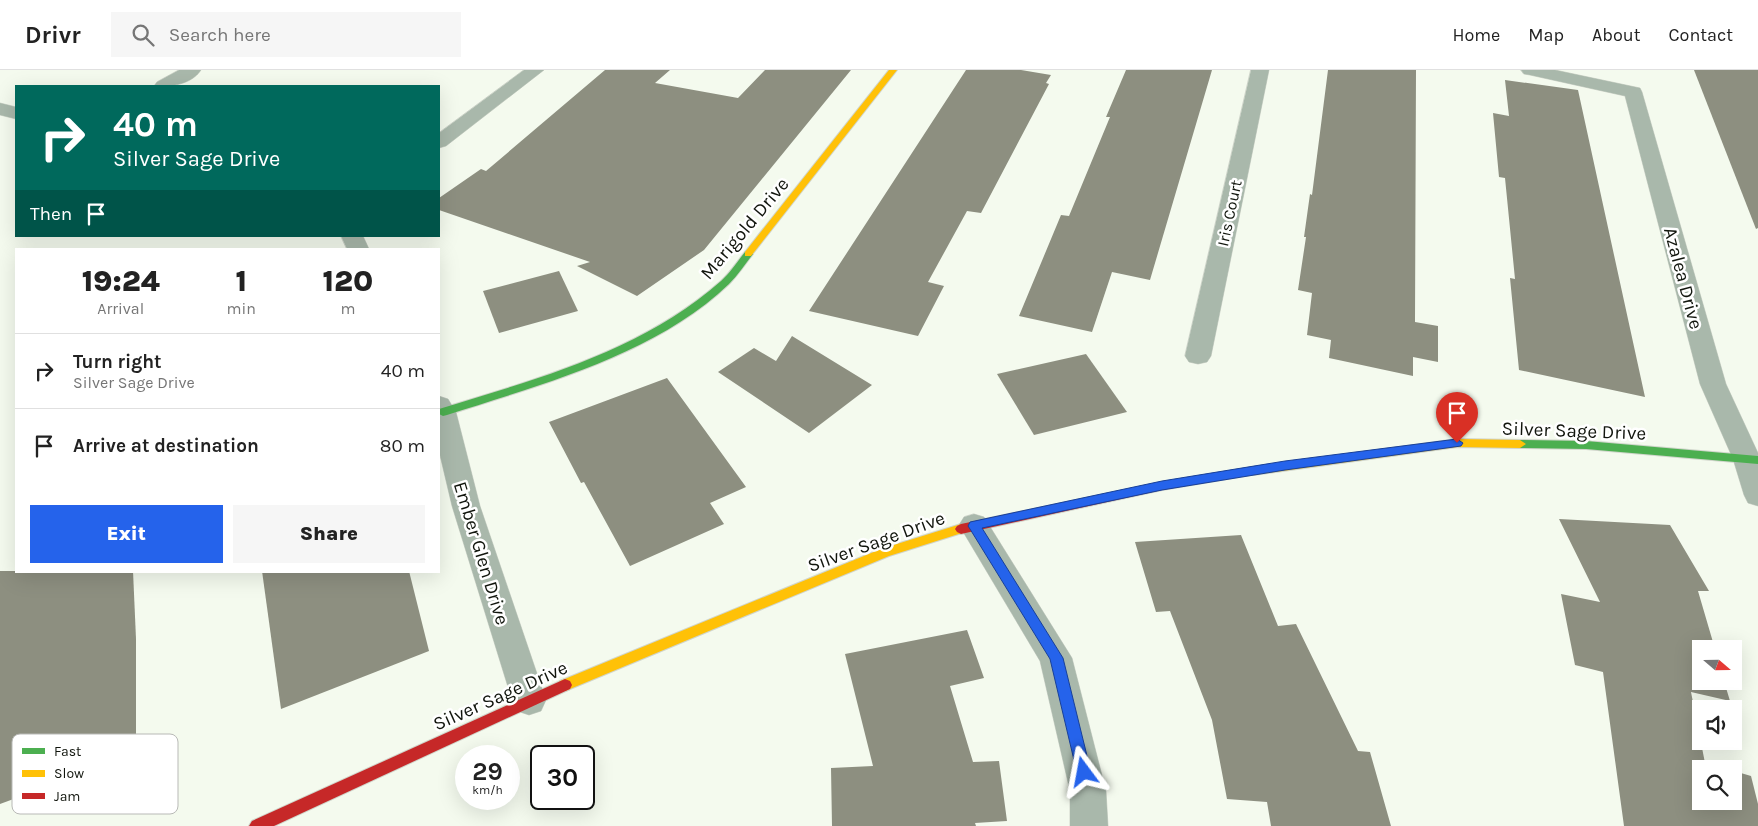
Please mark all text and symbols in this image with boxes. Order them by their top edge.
search box [111,12,461,57]
text: Drivr [25,21,81,49]
icon: search [129,21,157,49]
text: Search here [169,24,271,46]
text: Home [1452,24,1500,46]
text: Map [1528,24,1564,46]
text: About [1592,24,1641,46]
text: Contact [1669,24,1733,46]
text: 40 m [113,104,198,145]
icon: right [30,105,95,170]
text: Silver Sage Drive [113,146,280,172]
street label: Marigold Drive [696,173,794,284]
street label: Iris Court [1213,178,1246,248]
icon: arrive [82,200,110,228]
text: Then [30,203,72,225]
street label: Azalea Drive [1659,225,1707,332]
text: 19:24 [82,263,160,299]
text: 1 [235,263,247,299]
text: 120 [323,263,373,299]
text: Arrival [97,299,144,318]
text: min [226,299,256,318]
text: m [340,299,355,318]
text: Turn right [73,351,162,373]
icon: right [30,357,58,385]
text: 40 m [381,360,425,382]
text: Silver Sage Drive [73,373,195,392]
pin [1436,392,1478,443]
icon: arrive [1443,399,1471,427]
street label: Silver Sage Drive [1501,417,1647,445]
icon: arrive [30,432,58,460]
text: Arrive at destination [73,435,259,457]
text: 80 m [380,435,425,457]
street label: Ember Glen Drive [449,479,513,628]
button: Exit [30,505,223,563]
button: Share [233,505,425,563]
street label: Silver Sage Drive [805,507,948,577]
north arrow [1692,640,1742,690]
map controls [1692,640,1742,810]
street label: Silver Sage Drive [430,656,571,735]
button: sound [1692,700,1742,750]
legend [12,734,178,814]
text: Fast [54,743,81,760]
speed limit sign: 30 [530,745,595,810]
position arrow [1057,745,1109,797]
text: 29 [472,757,503,786]
button: search [1692,760,1742,810]
text: Slow [54,765,84,782]
text: km/h [472,783,503,797]
text: Jam [54,788,80,805]

